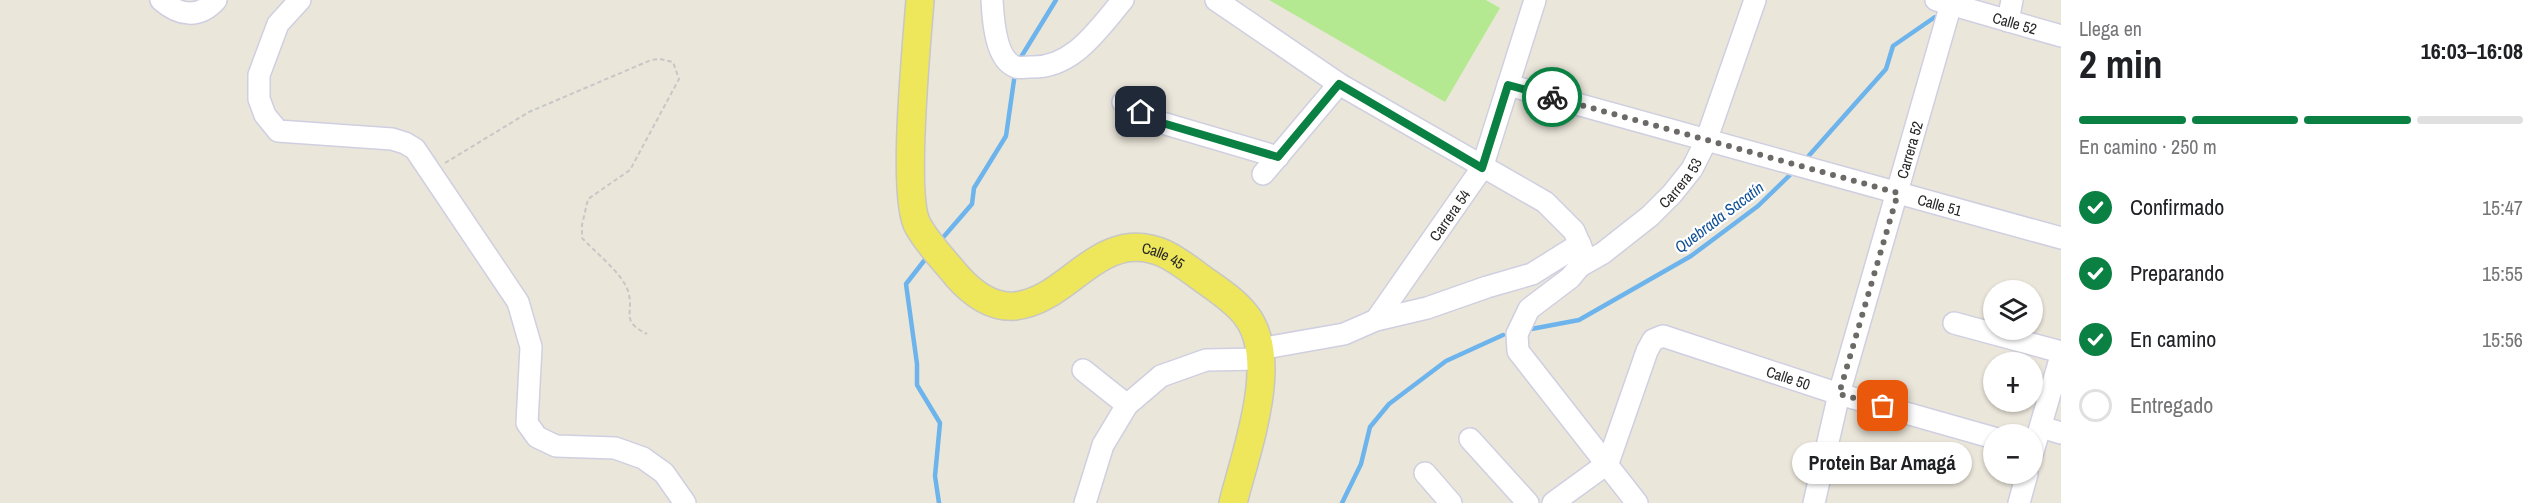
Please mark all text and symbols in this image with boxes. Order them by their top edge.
street label: Calle 52 [1990,6,2040,39]
text: Llega en [2079,15,2142,42]
text: 16:03–16:08 [2421,36,2523,66]
text: 2 min [2079,38,2163,90]
courier [1522,67,1582,127]
icon: bike [1536,81,1569,114]
pin [1115,86,1166,137]
icon: home [1124,95,1157,128]
street label: Carrera 52 [1891,118,1927,181]
text: En camino · 250 m [2079,133,2217,160]
street label: Carrera 53 [1654,154,1706,212]
water label: Quebrada Sacatín [1670,176,1768,258]
street label: Carrera 54 [1424,185,1475,245]
street label: Calle 51 [1915,188,1964,221]
icon: check [2079,191,2112,224]
text: Confirmado [2130,192,2224,222]
text: 15:47 [2482,194,2523,221]
street label: Calle 45 [1140,237,1189,274]
icon: check [2079,257,2112,290]
text: Preparando [2130,258,2224,288]
text: 15:55 [2482,260,2523,287]
map controls [1983,280,2043,484]
button: layers [1983,280,2043,340]
icon: check [2079,323,2112,356]
text: En camino [2130,324,2216,354]
text: 15:56 [2482,326,2523,353]
button: + [1983,352,2043,412]
street label: Calle 50 [1764,360,1813,394]
pin [1857,380,1908,431]
icon: bag [1866,389,1899,422]
text: Entregado [2130,390,2213,420]
button: − [1983,424,2043,484]
callout: Protein Bar Amagá [1793,442,1973,484]
text: Protein Bar Amagá [1808,449,1956,476]

